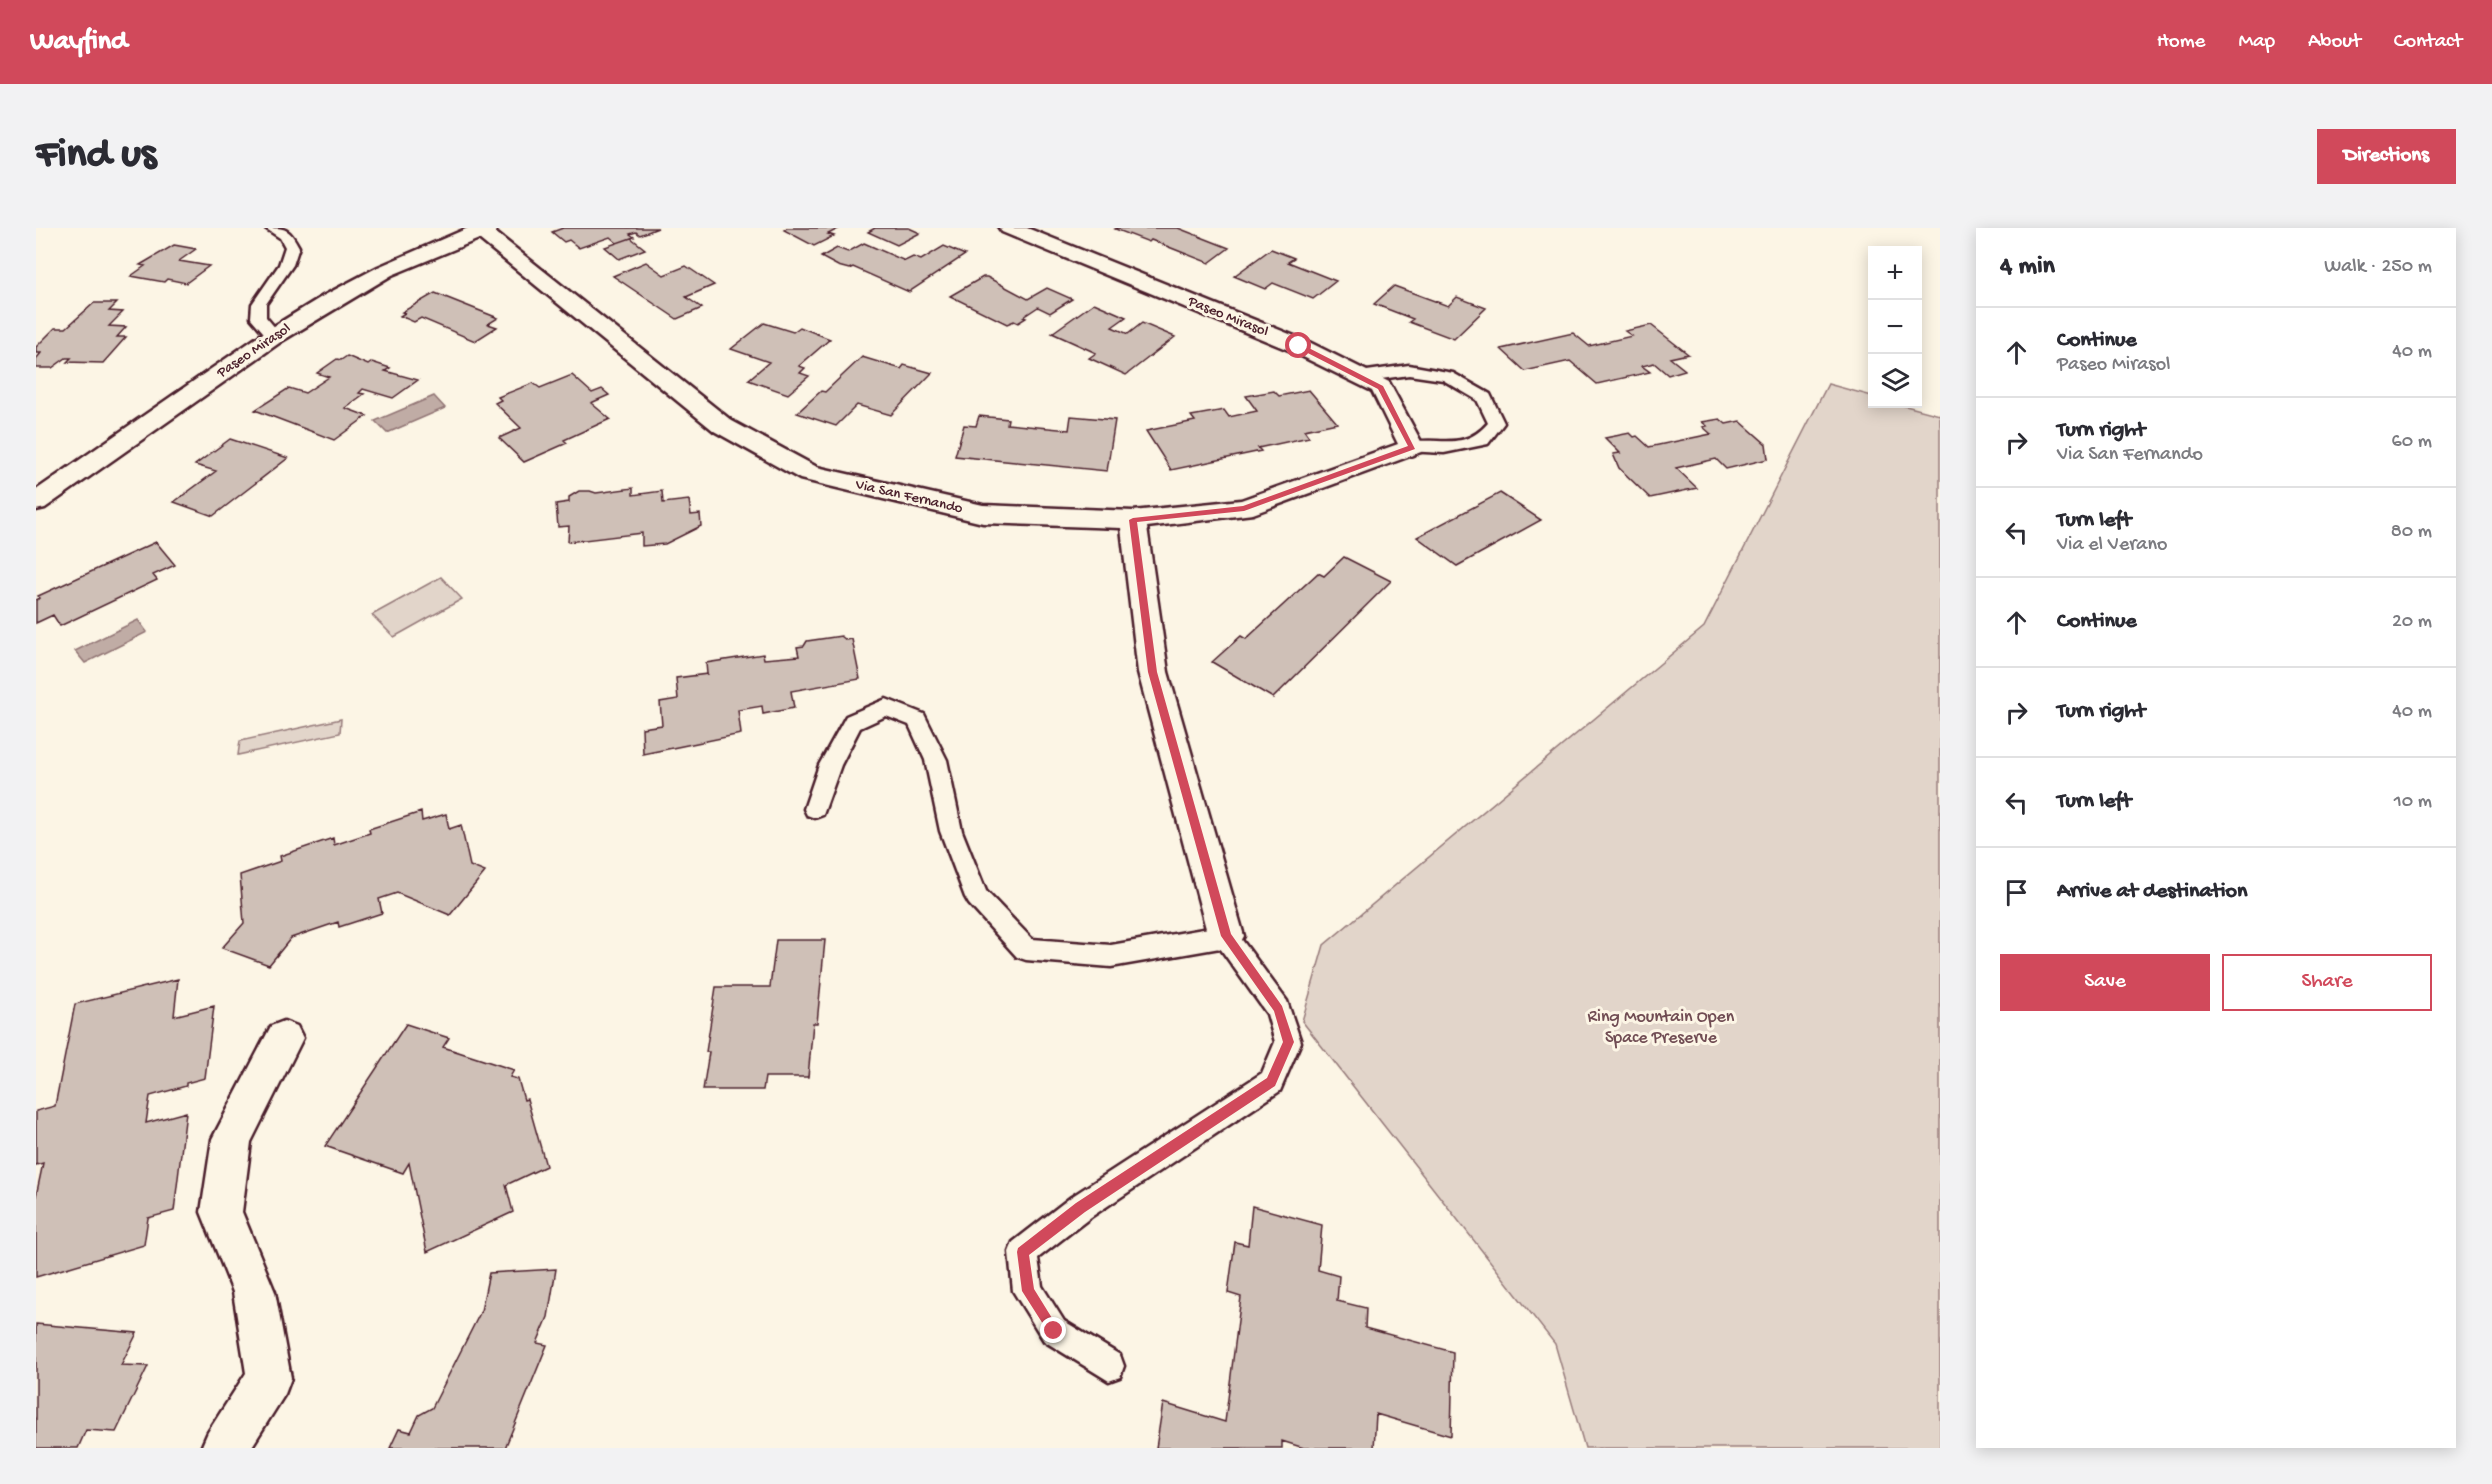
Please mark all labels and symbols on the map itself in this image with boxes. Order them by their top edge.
street label: Paseo Mirasol [1184,292,1271,341]
street label: Paseo Mirasol [213,320,294,383]
route start [1285,332,1311,358]
street label: Via San Fernando [853,476,964,518]
park label: Ring Mountain Open Space Preserve [1588,1007,1735,1049]
route end [1040,1317,1066,1343]

